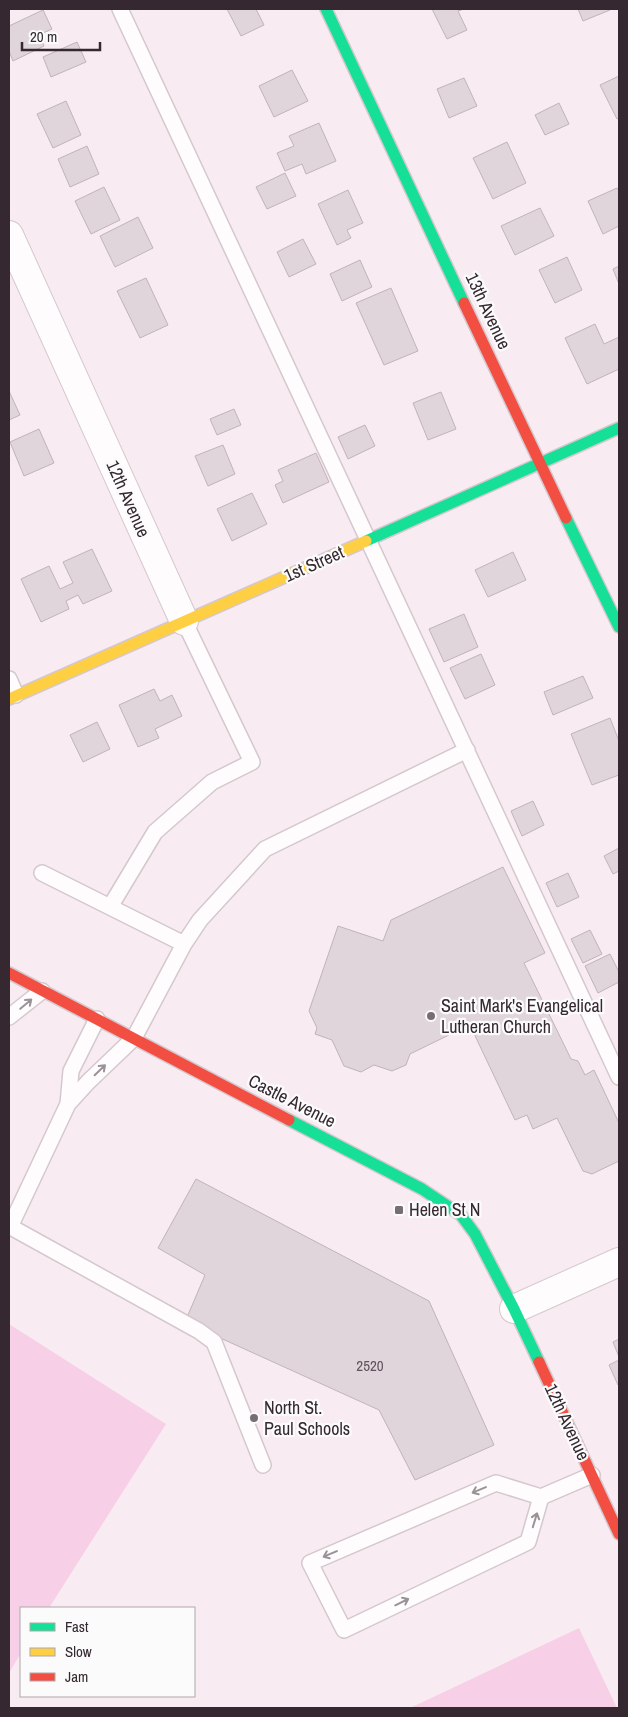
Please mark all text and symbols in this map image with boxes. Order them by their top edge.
scale bar [22,20,100,52]
text: 20 m [30,26,57,47]
street label: 13th Avenue [460,268,517,353]
street label: 12th Avenue [100,456,157,541]
street label: 1st Street [280,539,348,588]
place label: Saint Mark's Evangelical Lutheran Church [441,993,603,1039]
one-way arrow [19,999,32,1010]
marker: Saint Mark's Evangelical Lutheran Church [425,1010,437,1022]
one-way arrow [93,1065,105,1077]
street label: Castle Avenue [244,1068,340,1133]
place label: Helen St N [409,1197,480,1222]
marker: Helen St N [393,1204,405,1216]
house number: 2520 [356,1355,384,1376]
street label: 12th Avenue [539,1379,596,1464]
place label: North St. Paul Schools [264,1395,350,1441]
marker: North St. Paul Schools [248,1412,260,1424]
one-way arrow [472,1486,487,1496]
one-way arrow [530,1512,540,1528]
one-way arrow [323,1550,338,1560]
one-way arrow [394,1597,409,1606]
legend [20,1607,195,1697]
text: Fast [65,1616,89,1637]
text: Slow [65,1641,92,1662]
text: Jam [65,1666,88,1687]

